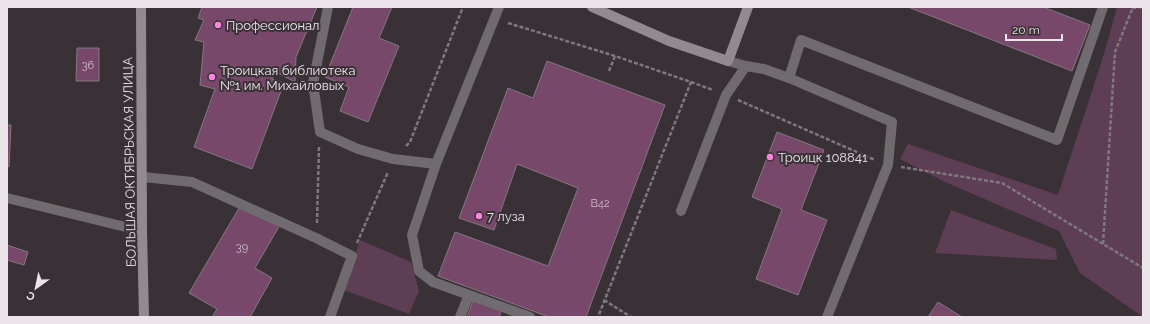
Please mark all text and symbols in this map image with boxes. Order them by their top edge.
scale bar [1006,16,1062,42]
place label: Профессионал [226,18,319,33]
marker: Профессионал [213,20,223,30]
text: 20 m [1012,23,1040,37]
street label: БОЛЬШАЯ ОКТЯБРЬСКАЯ УЛИЦА [120,57,139,267]
house number: 36 [82,59,95,72]
place label: Троицкая библиотека №1 им. Михайловых [220,63,356,93]
marker: Троицкая библиотека №1 им. Михайловых [207,72,217,82]
place label: Троицк 108841 [778,150,868,165]
marker: Троицк 108841 [765,152,775,162]
house number: В42 [590,197,610,210]
place label: 7 луза [487,209,525,224]
marker: 7 луза [474,211,484,221]
house number: 39 [236,241,248,254]
north arrow [16,268,56,308]
text: С [24,288,38,303]

